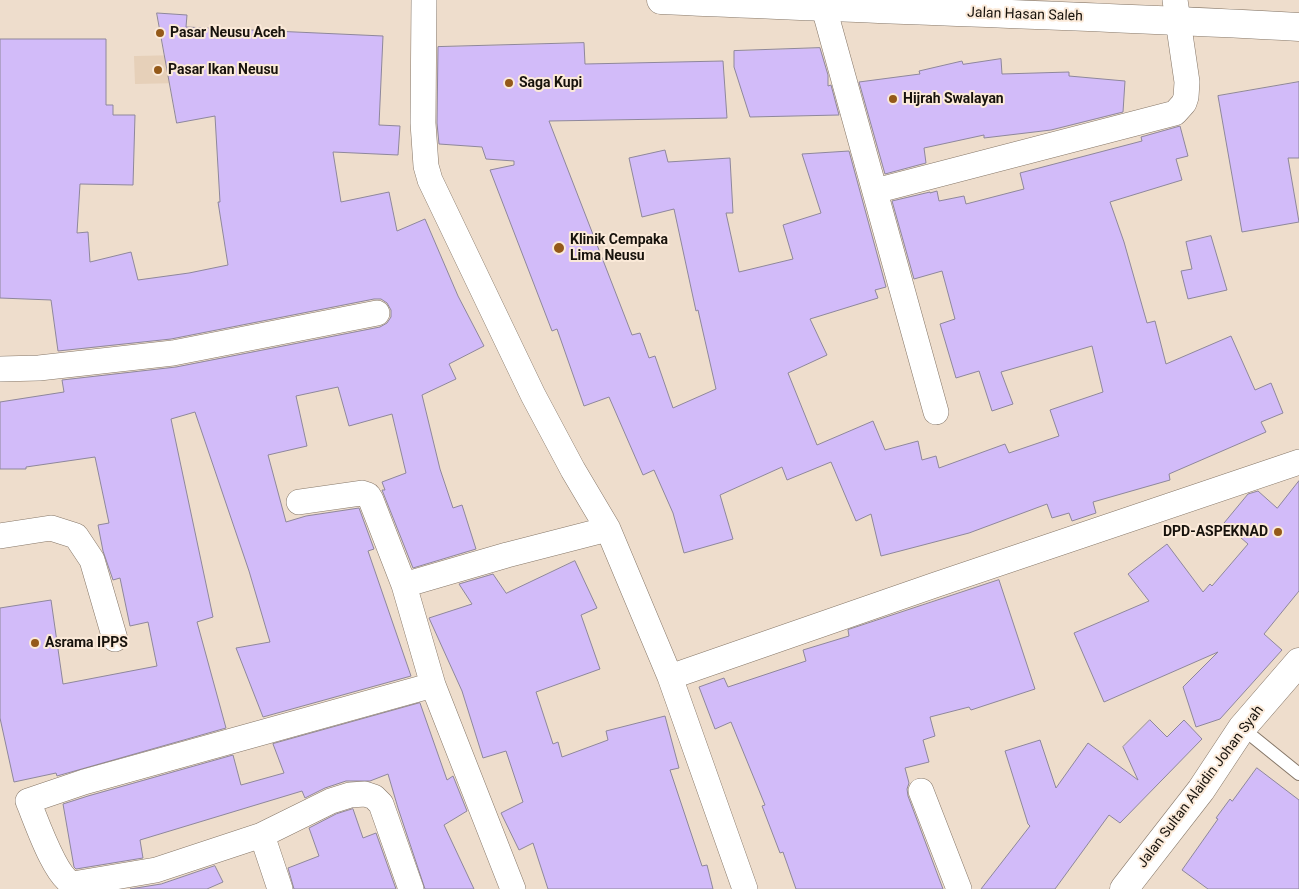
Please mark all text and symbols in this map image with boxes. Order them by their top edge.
street label: Jalan Hasan Saleh [967,5,1083,25]
place label: Pasar Neusu Aceh [170,25,286,41]
marker: Pasar Neusu Aceh [154,27,166,39]
place label: Pasar Ikan Neusu [168,62,278,78]
marker: Pasar Ikan Neusu [152,64,164,76]
place label: Saga Kupi [519,75,582,91]
marker: Saga Kupi [503,77,515,89]
place label: Hijrah Swalayan [903,91,1004,107]
marker: Hijrah Swalayan [887,93,899,105]
place label: Klinik Cempaka Lima Neusu [570,232,668,264]
marker: Klinik Cempaka Lima Neusu [552,241,566,255]
place label: DPD-ASPEKNAD [1163,524,1268,540]
marker: DPD-ASPEKNAD [1272,526,1284,538]
place label: Asrama IPPS [45,635,128,651]
marker: Asrama IPPS [29,637,41,649]
street label: Jalan Sultan Alaidin Johan Syah [1134,703,1268,871]

